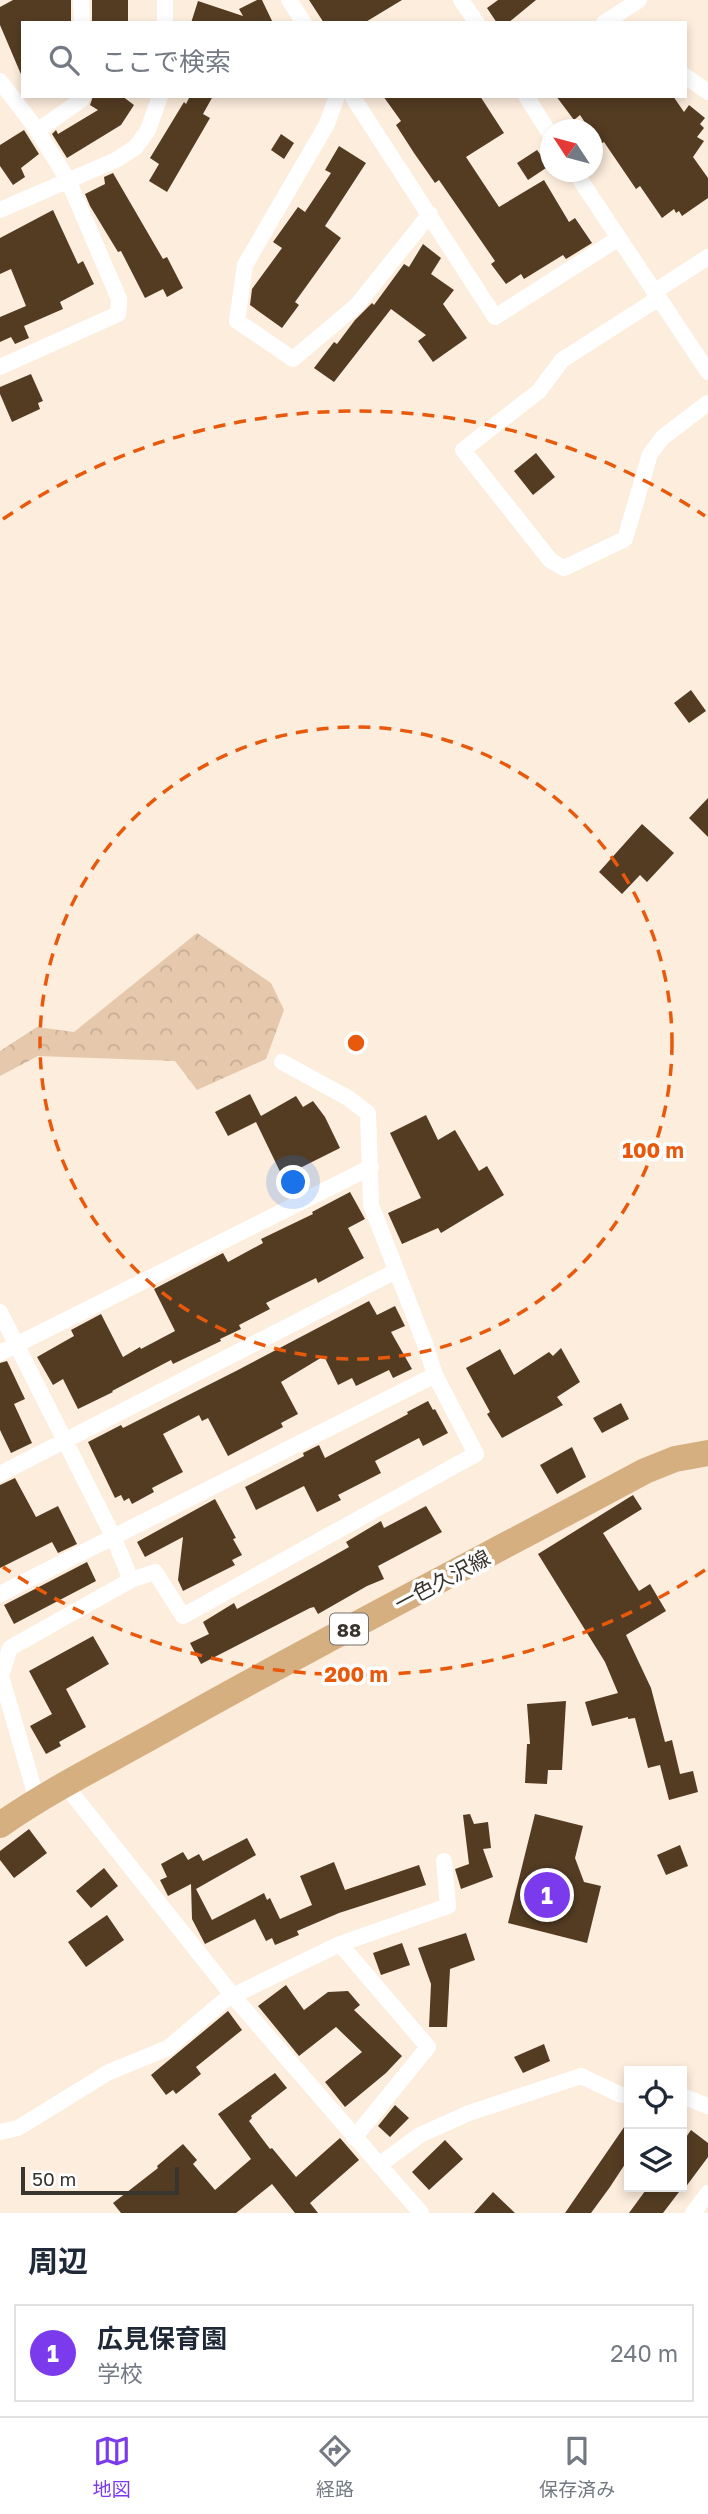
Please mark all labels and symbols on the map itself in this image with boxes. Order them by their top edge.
north arrow [540,119,603,182]
centre of rings [344,1031,368,1055]
text: 100 m [622,1137,684,1163]
your location [276,1165,310,1199]
street label: 一色久沢線 [390,1544,494,1616]
road number: 88 [330,1614,368,1644]
text: 200 m [324,1661,388,1687]
pin: 1 [524,1869,570,1921]
scale bar [21,2164,178,2196]

